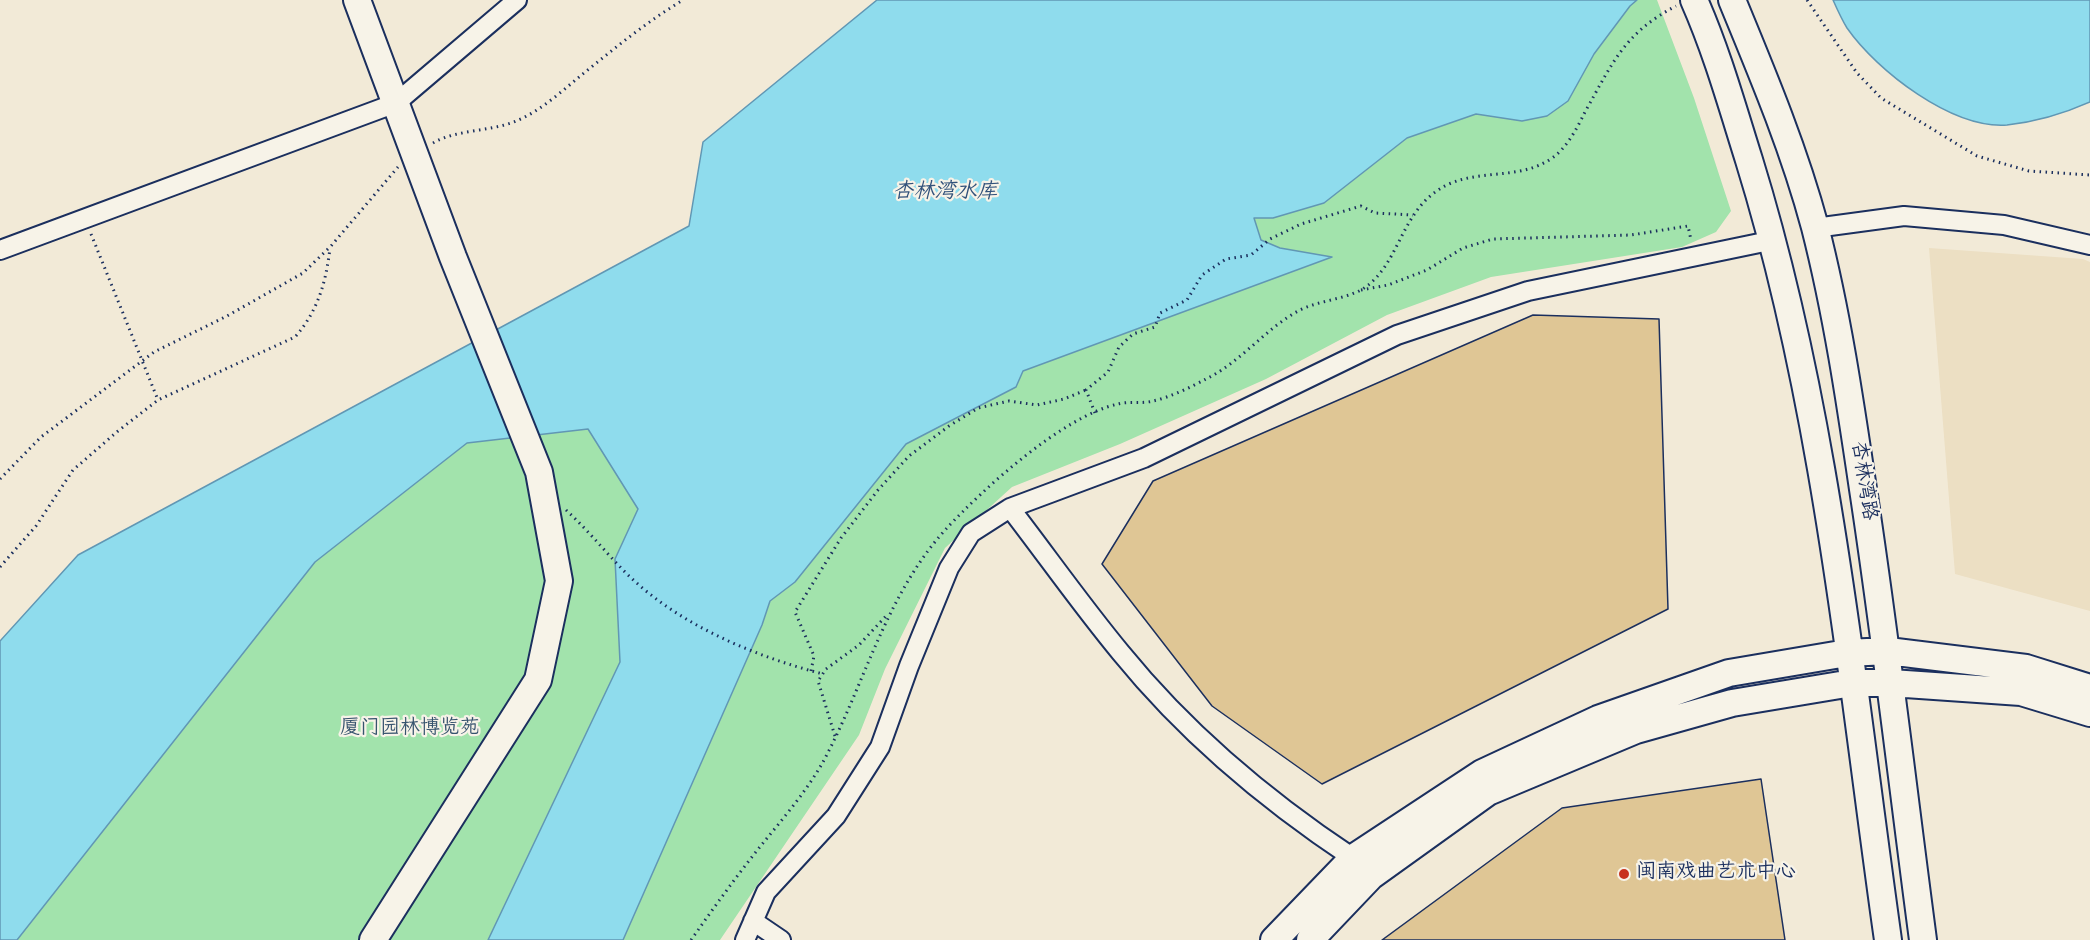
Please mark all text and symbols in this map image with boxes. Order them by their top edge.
water label: 杏林湾水库 [893,181,997,207]
street label: 杏林湾路 [1844,440,1880,522]
park label: 厦门园林博览苑 [340,718,480,742]
place label: 闽南戏曲艺术中心 [1636,862,1796,886]
marker: 闽南戏曲艺术中心 [1617,867,1631,881]

